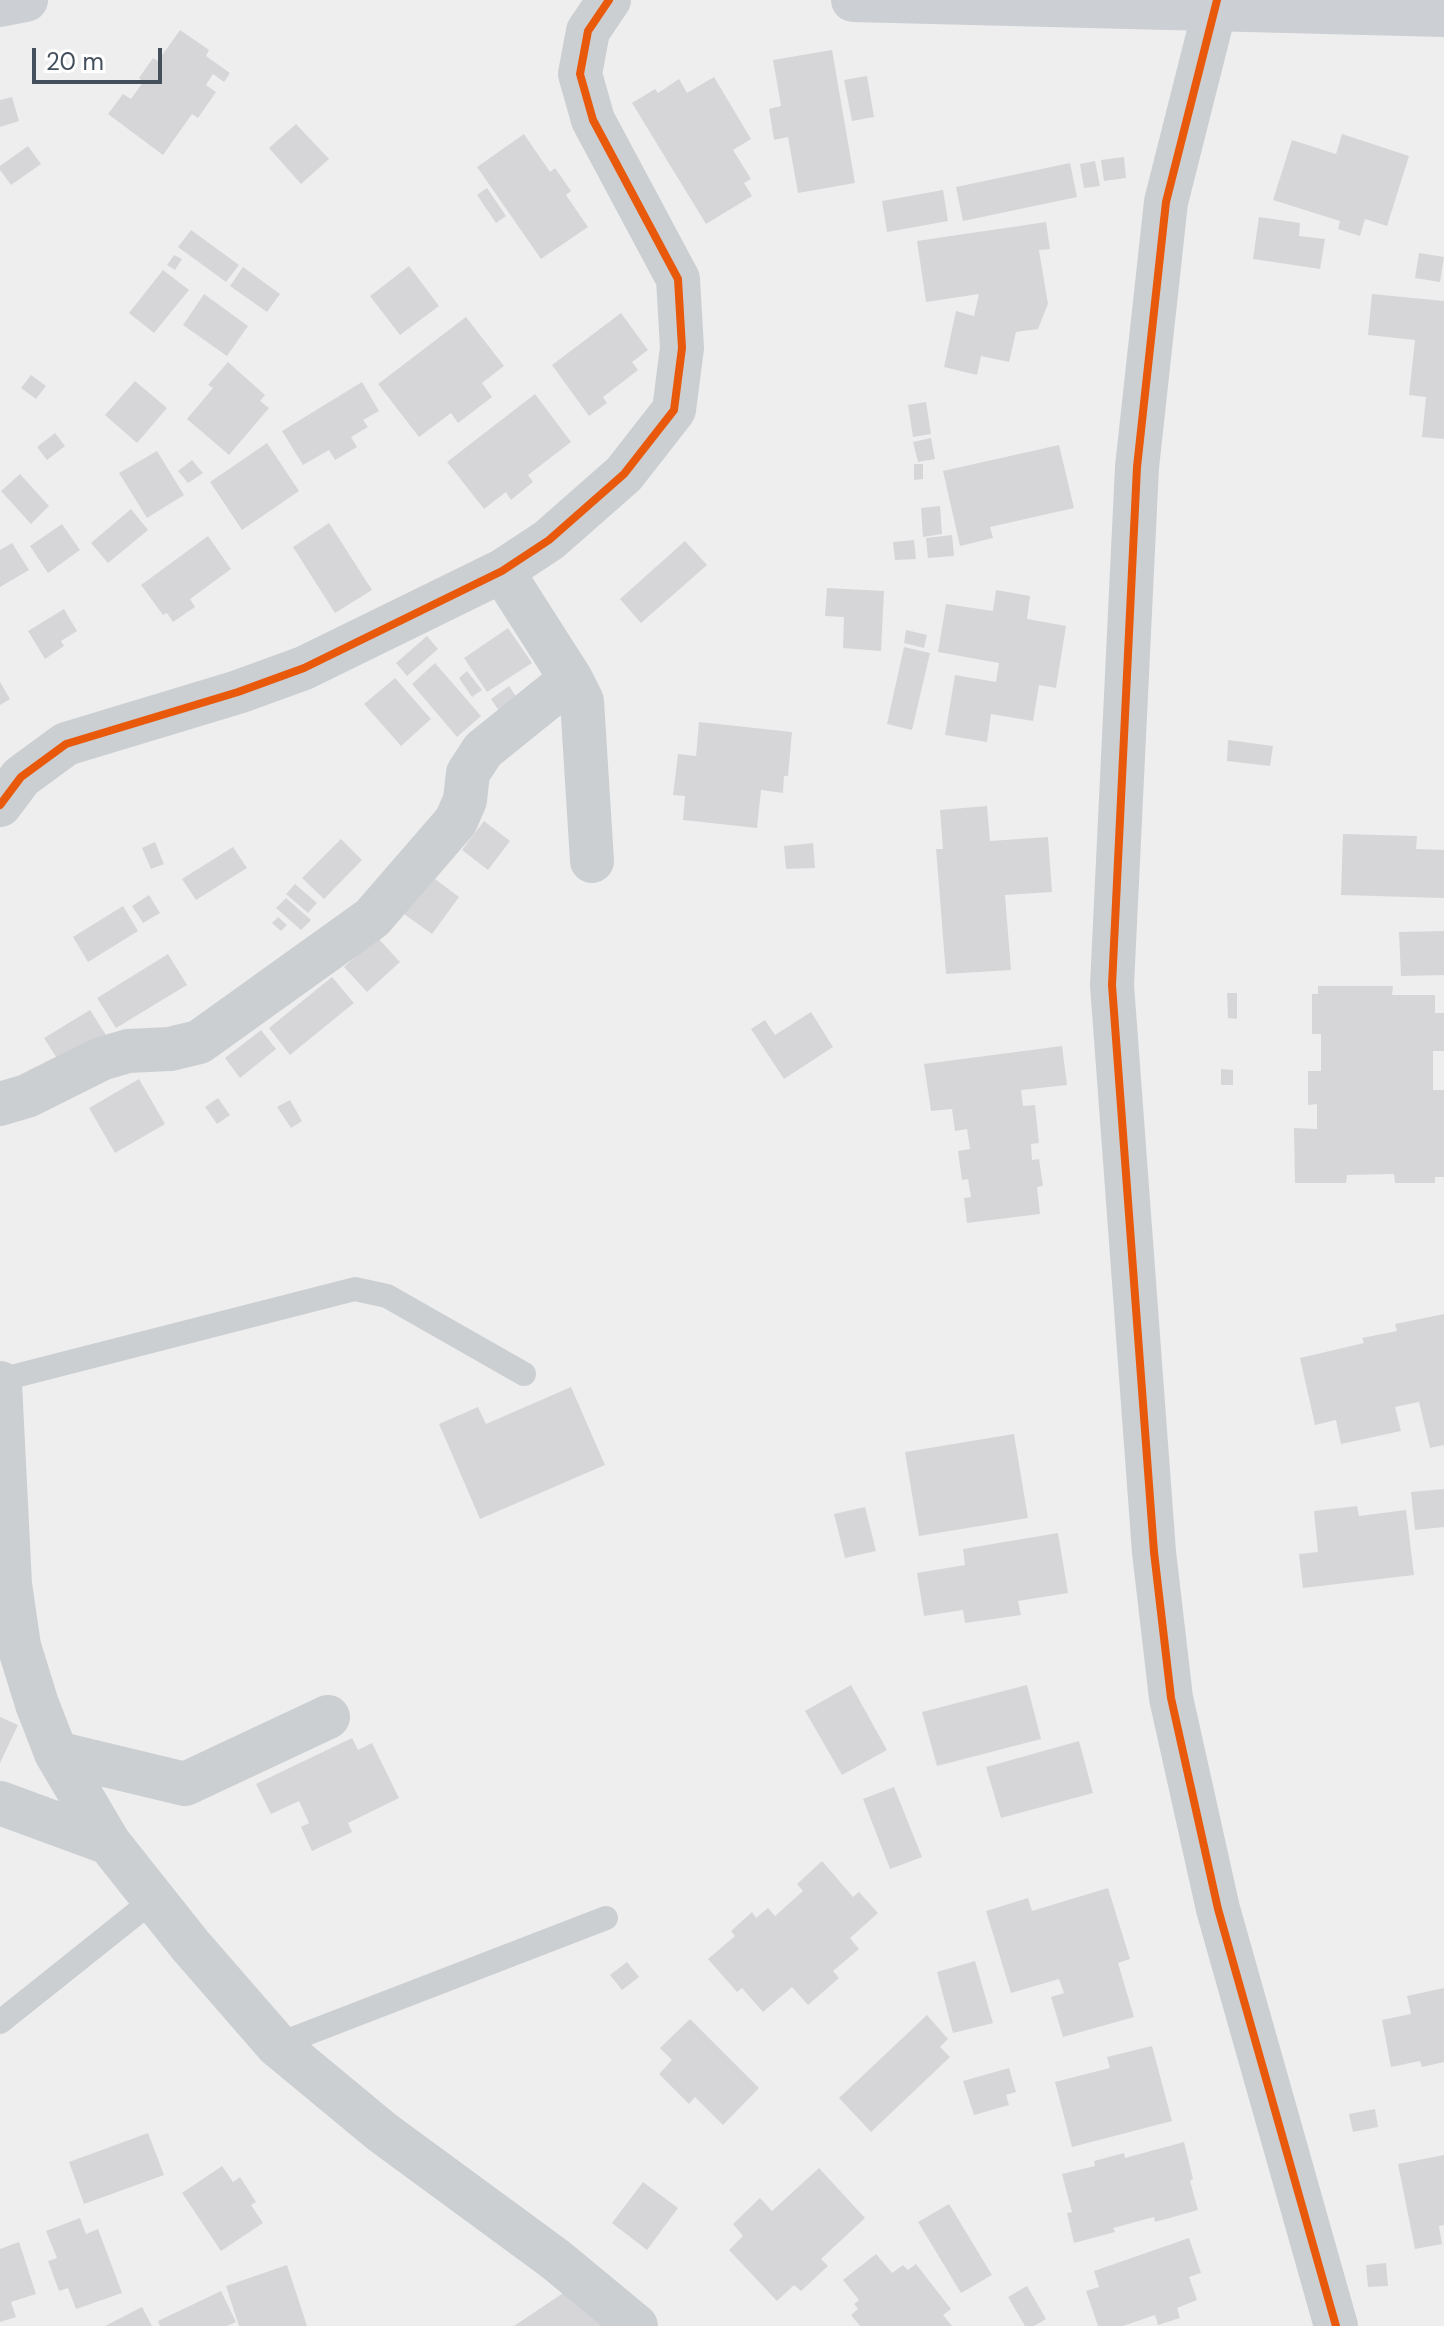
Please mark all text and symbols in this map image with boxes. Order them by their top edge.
scale bar [36,32,166,82]
text: 20 m [46,46,104,77]

